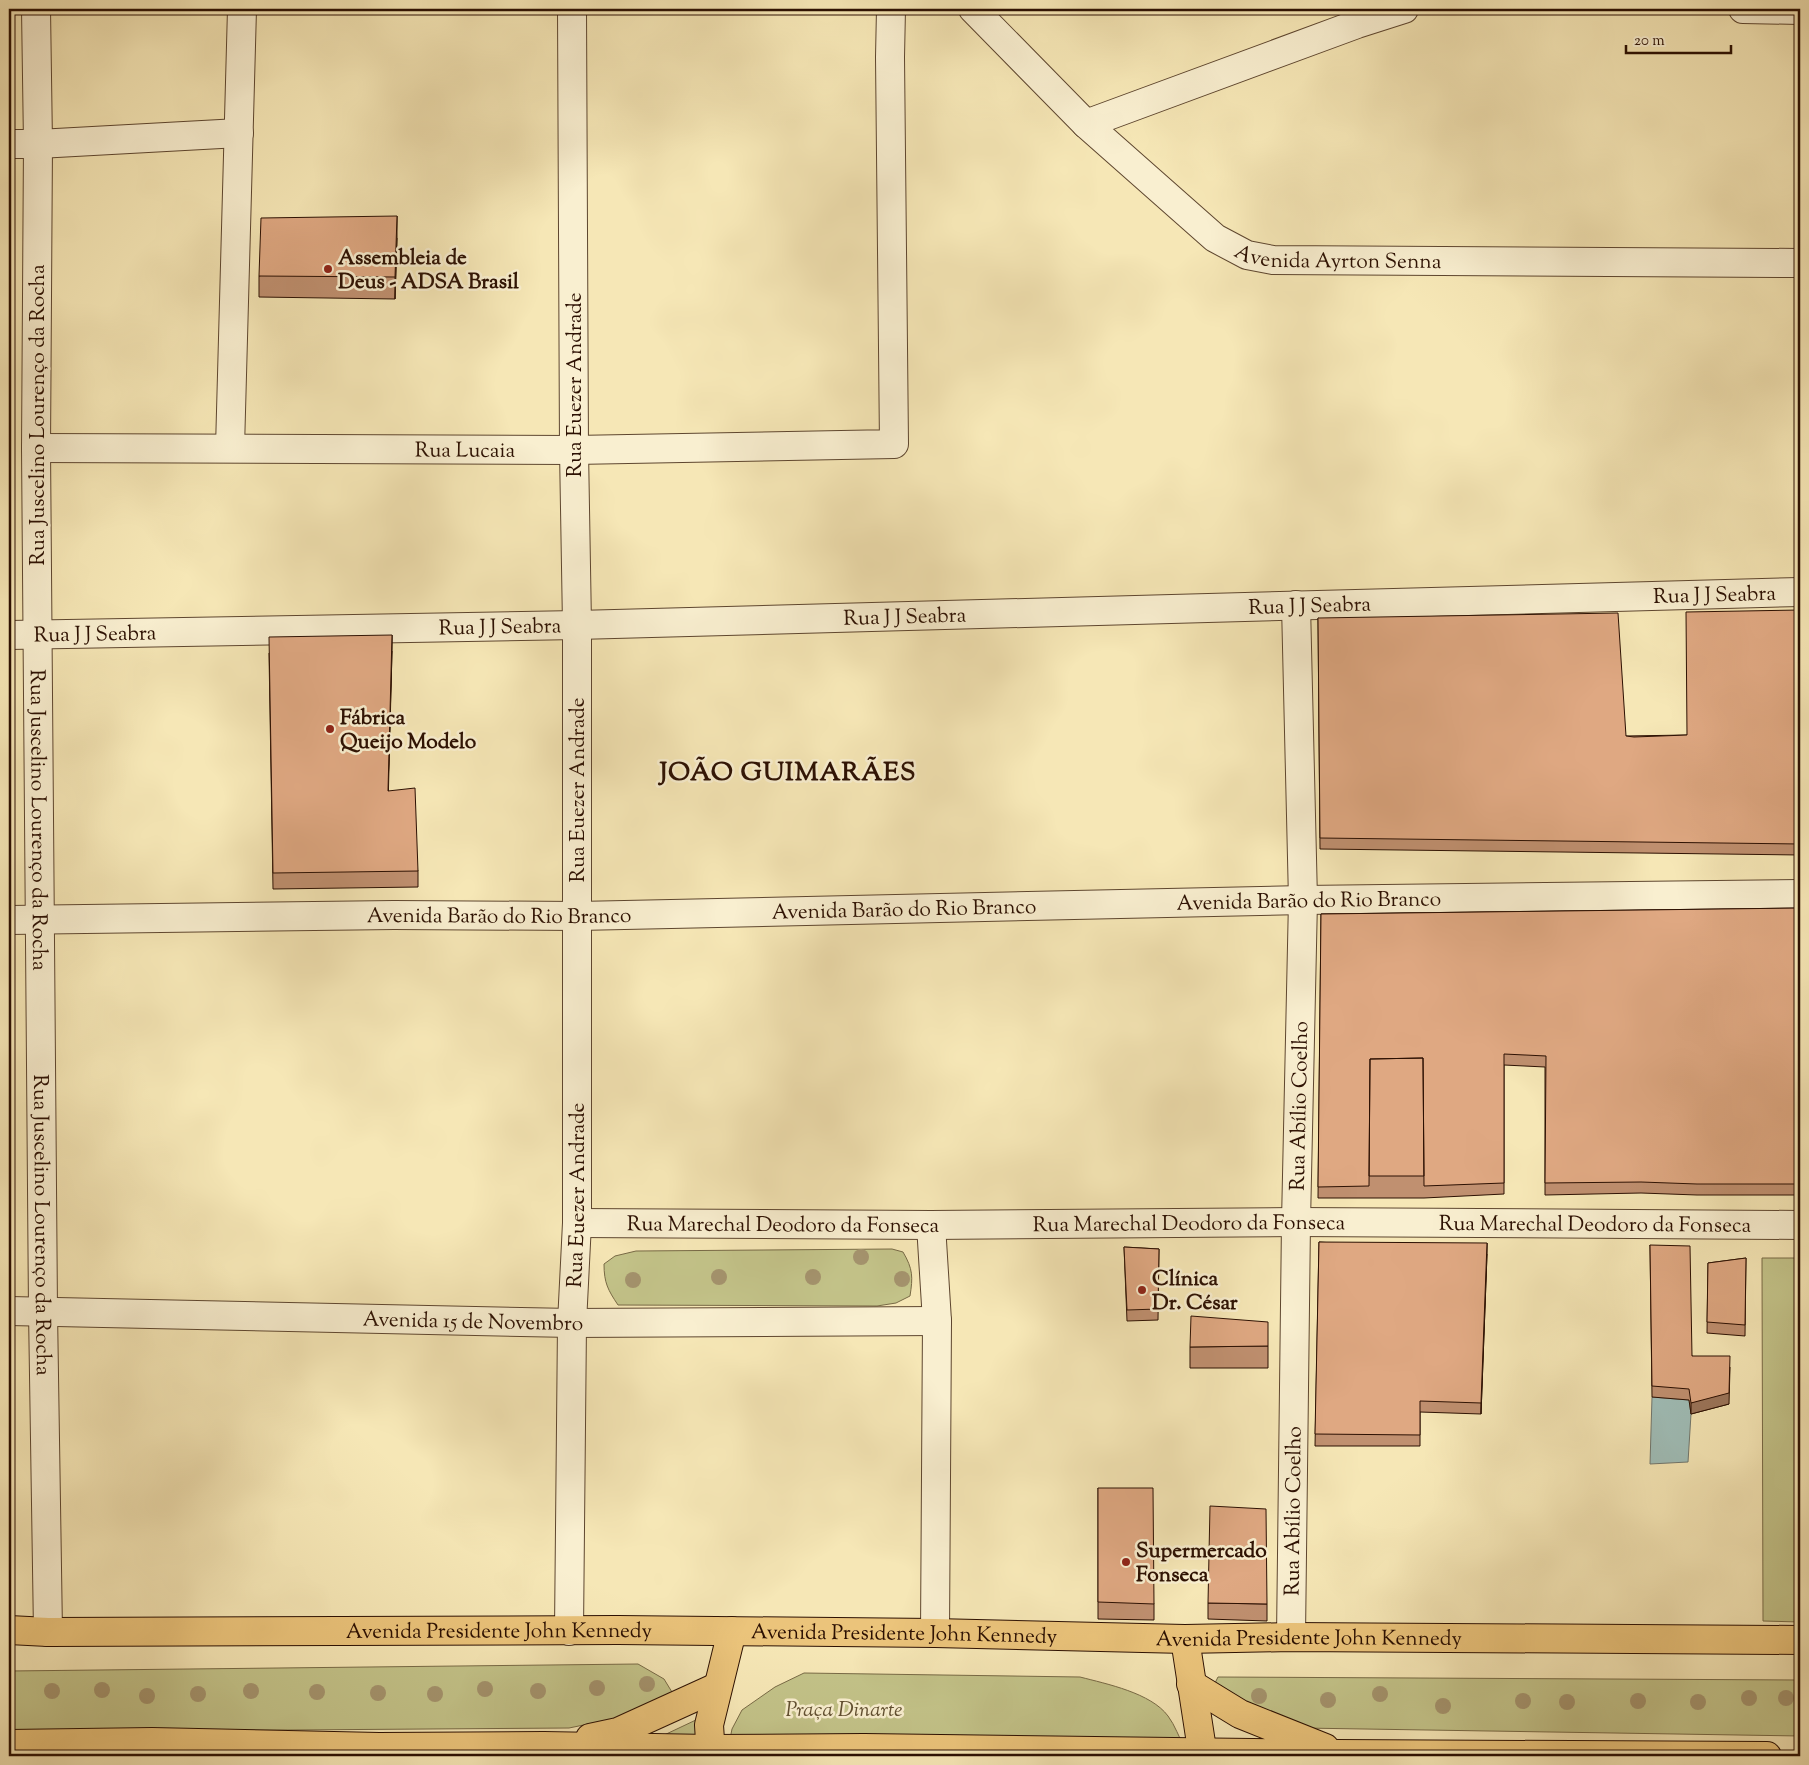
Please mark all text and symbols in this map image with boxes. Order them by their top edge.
scale bar [1626,22,1732,54]
text: 20 m [1634,31,1665,52]
street label: Avenida Ayrton Senna [1228,238,1442,278]
place label: Assembleia de Deus - ADSA Brasil [338,244,519,298]
marker: Assembleia de Deus - ADSA Brasil [322,263,334,275]
street label: Rua Juscelino Lourenço da Rocha [24,264,54,566]
street label: Rua Euezer Andrade [561,293,591,477]
street label: Rua Lucaia [415,436,516,467]
street label: Rua J J Seabra [1653,580,1777,613]
street label: Rua J J Seabra [1248,591,1372,624]
street label: Rua J J Seabra [843,601,967,635]
street label: Rua J J Seabra [438,612,562,644]
street label: Rua J J Seabra [33,619,157,652]
street label: Rua Juscelino Lourenço da Rocha [21,669,53,971]
street label: Rua Euezer Andrade [564,698,594,882]
place label: Fábrica Queijo Modelo [340,704,477,758]
marker: Fábrica Queijo Modelo [324,723,336,735]
district label: JOÃO GUIMARÃES [658,755,916,792]
street label: Avenida Barão do Rio Branco [1176,885,1441,920]
street label: Avenida Barão do Rio Branco [771,893,1037,929]
street label: Avenida Barão do Rio Branco [366,902,632,933]
street label: Rua Abílio Coelho [1284,1021,1317,1191]
street label: Rua Juscelino Lourenço da Rocha [24,1074,57,1376]
street label: Rua Euezer Andrade [561,1103,594,1288]
street label: Rua Marechal Deodoro da Fonseca [1033,1209,1346,1241]
street label: Rua Marechal Deodoro da Fonseca [627,1210,940,1242]
street label: Rua Marechal Deodoro da Fonseca [1439,1210,1752,1242]
place label: Clínica Dr. César [1152,1265,1238,1319]
marker: Clínica Dr. César [1136,1284,1148,1296]
street label: Avenida 15 de Novembro [362,1306,583,1340]
street label: Rua Abílio Coelho [1278,1426,1311,1596]
place label: Supermercado Fonseca [1136,1537,1267,1591]
marker: Supermercado Fonseca [1120,1556,1132,1568]
street label: Avenida Presidente John Kennedy [346,1617,653,1648]
street label: Avenida Presidente John Kennedy [751,1618,1058,1653]
street label: Avenida Presidente John Kennedy [1155,1624,1463,1656]
park label: Praça Dinarte [785,1696,903,1726]

